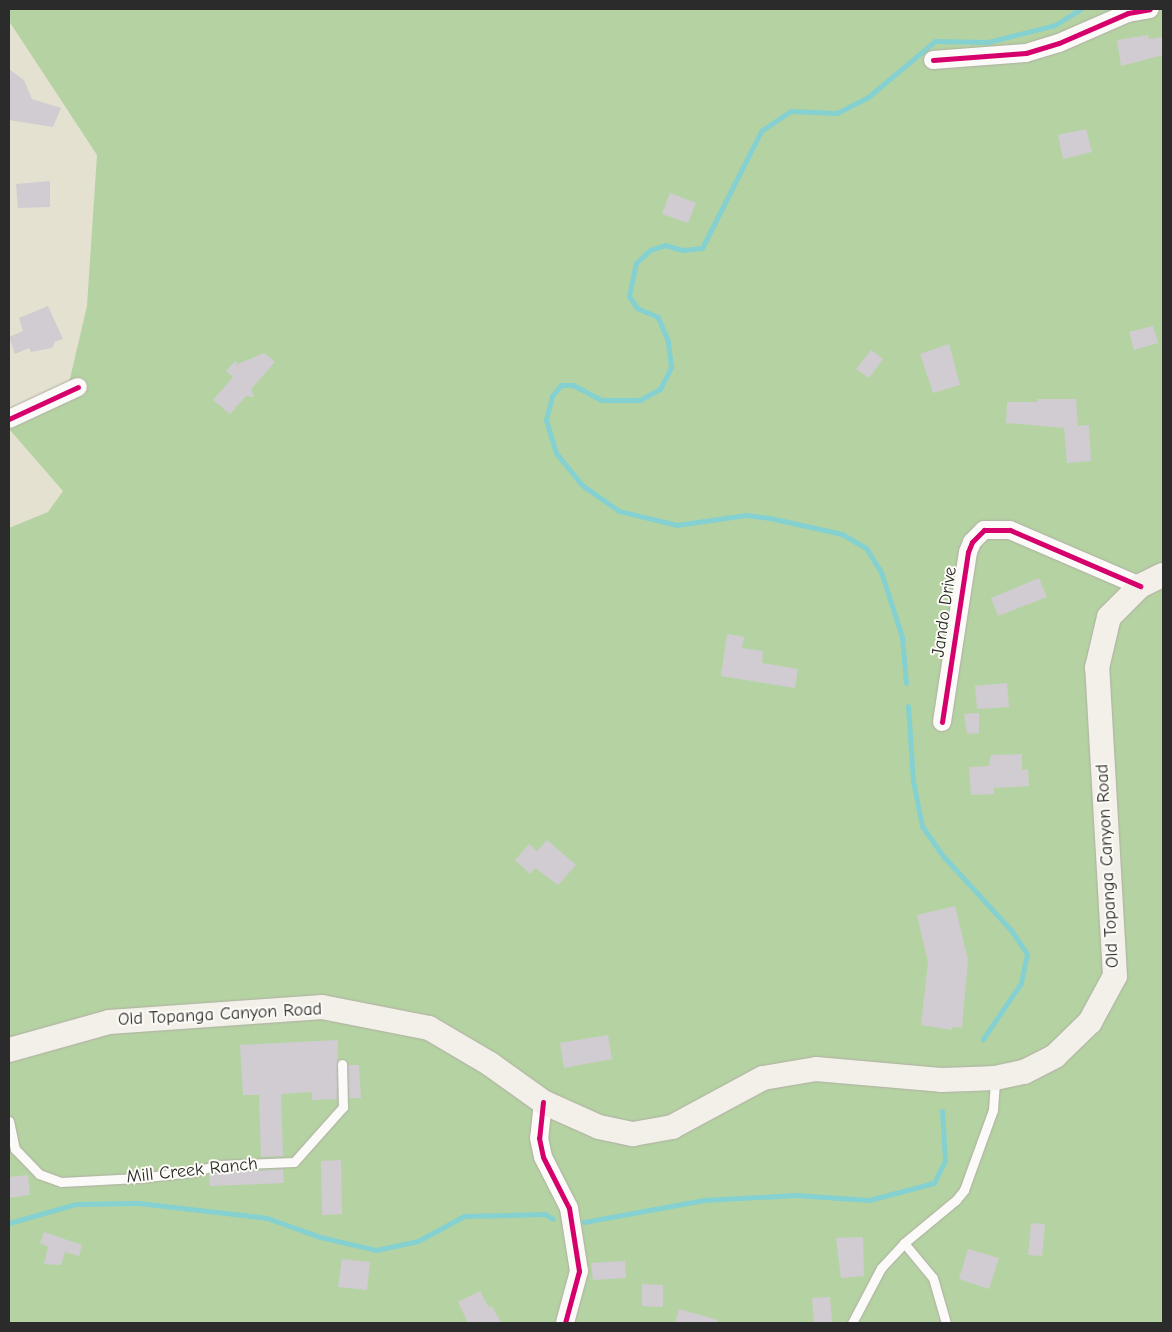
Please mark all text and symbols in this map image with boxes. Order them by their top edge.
street label: Jando Drive [928,565,962,659]
street label: Old Topanga Canyon Road [1092,763,1124,969]
street label: Old Topanga Canyon Road [117,999,323,1031]
street label: Mill Creek Ranch [125,1153,259,1189]

